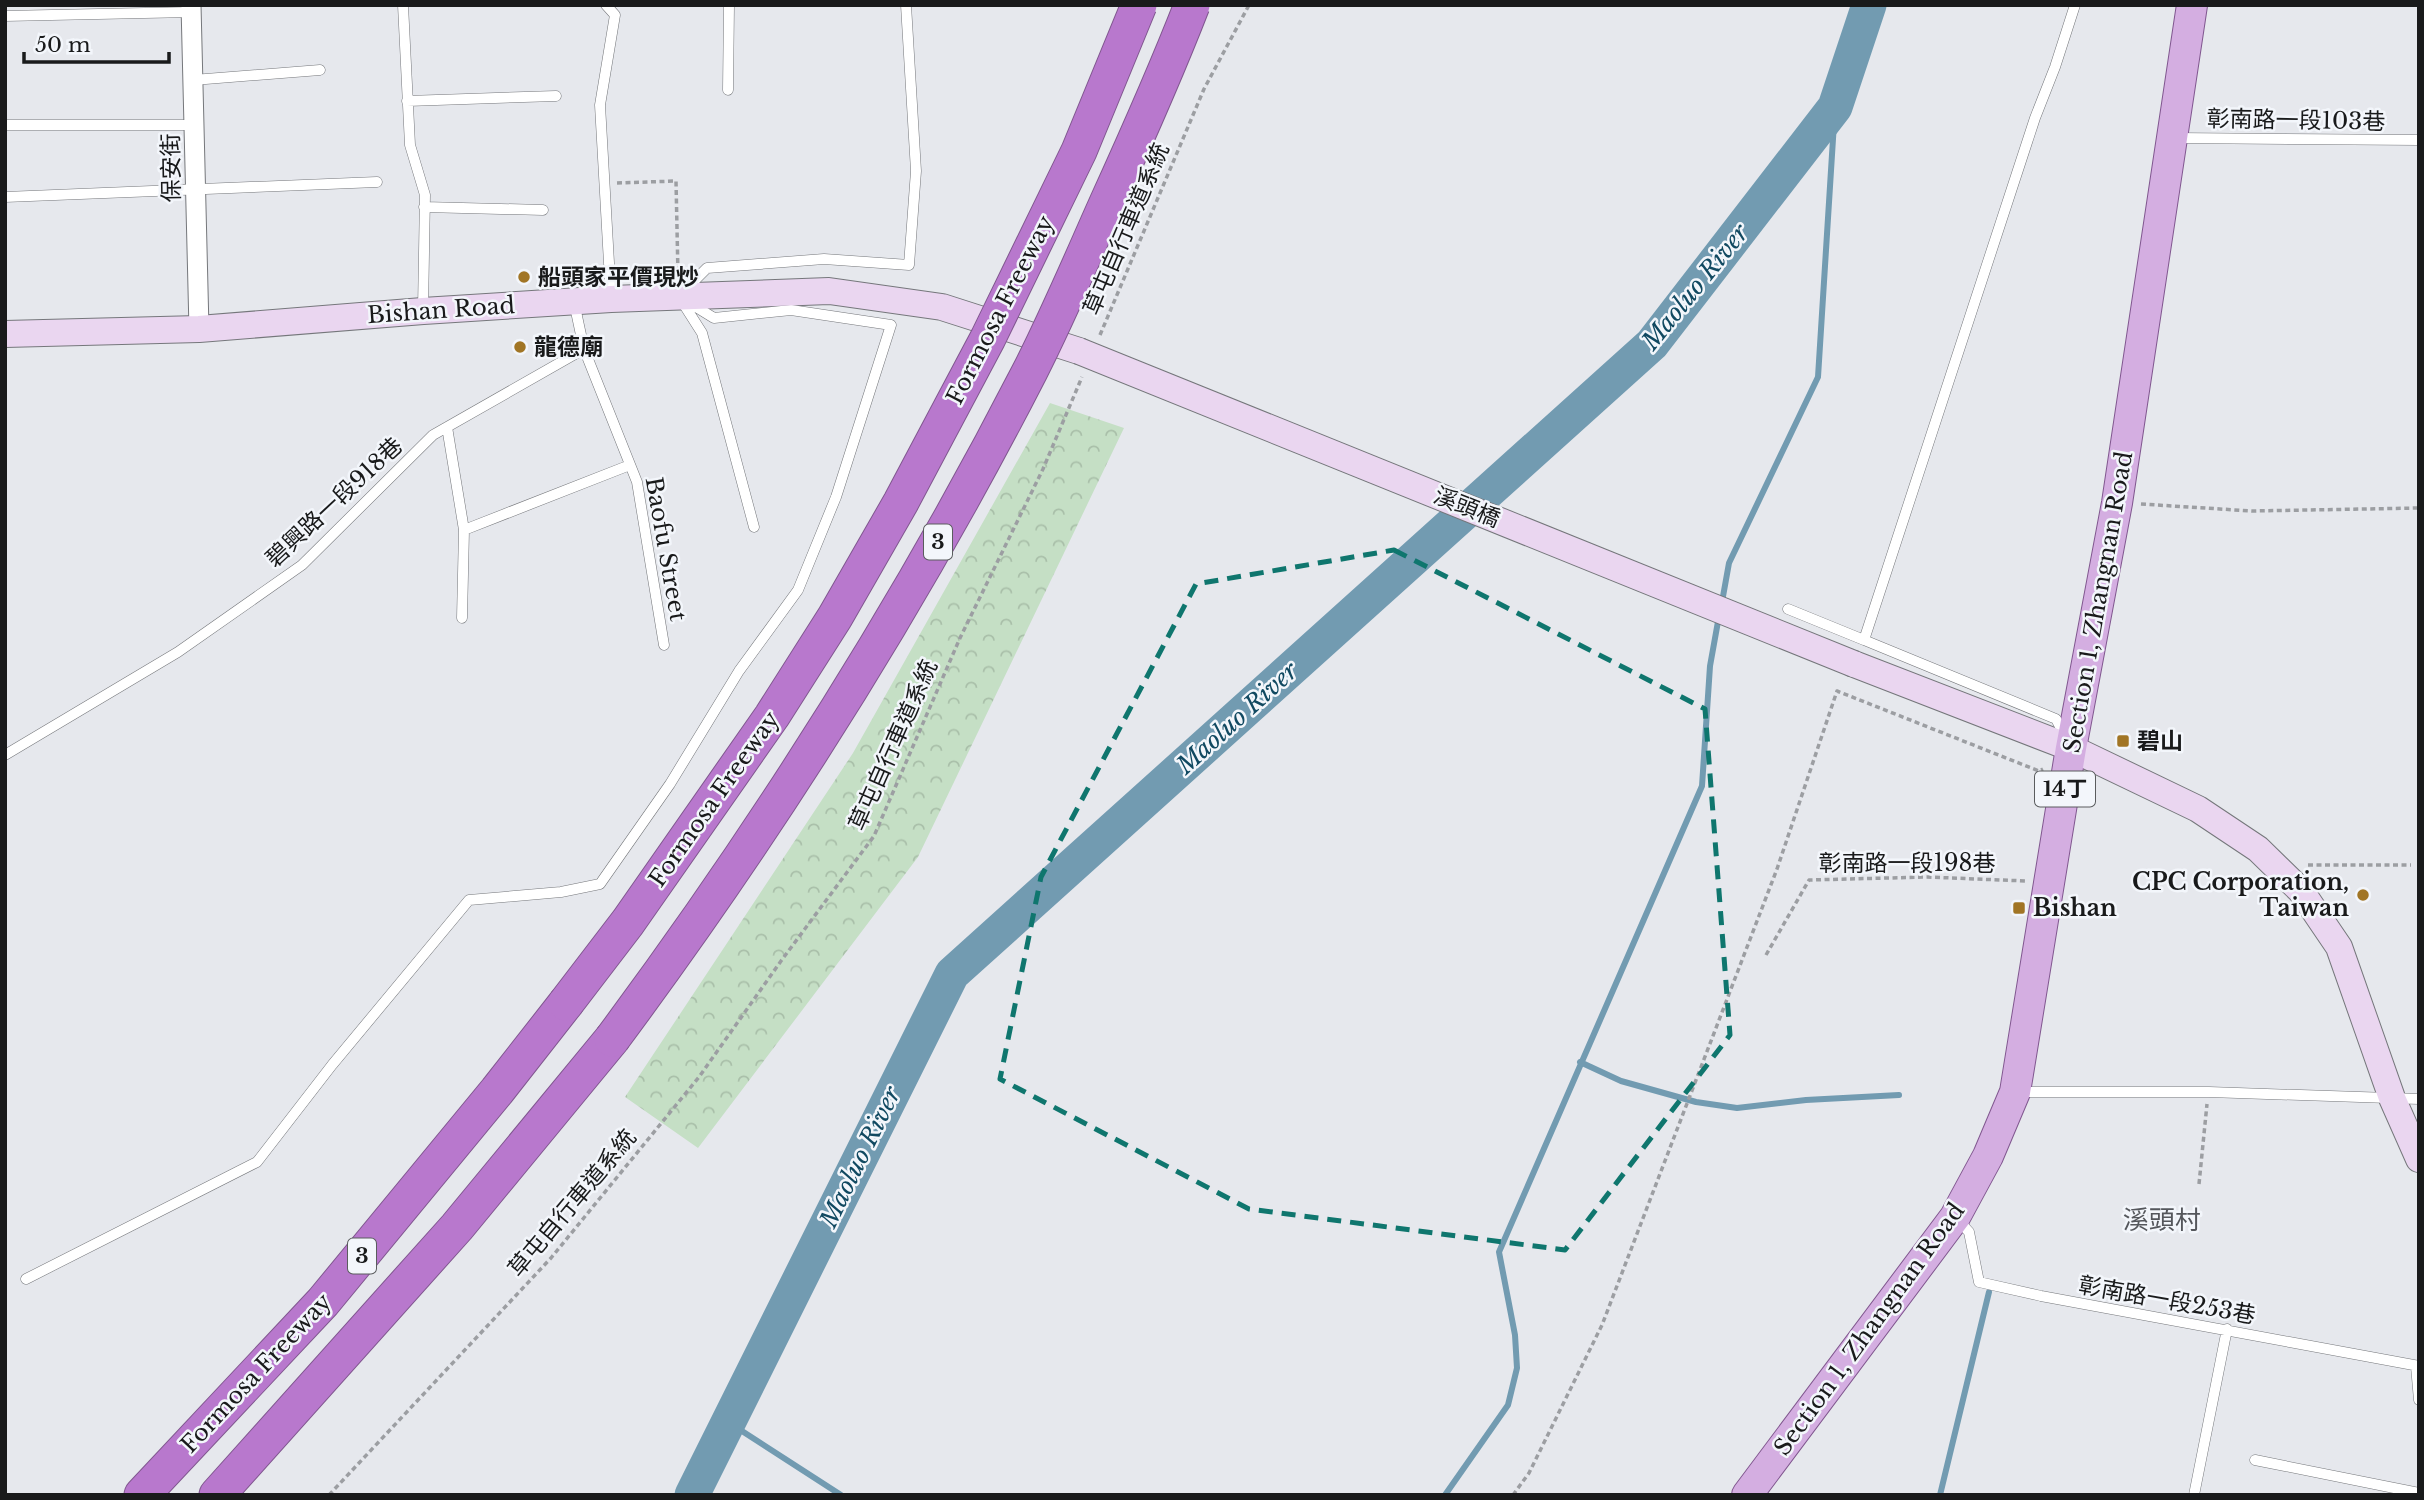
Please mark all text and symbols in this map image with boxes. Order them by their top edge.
scale bar [24,21,170,65]
text: 50 m [35,32,91,58]
street label: 彰南路一段103巷 [2206,104,2386,136]
street label: 保安街 [156,133,186,203]
street label: 草屯自行車道系統 [1077,139,1175,319]
street label: Formosa Freeway [940,211,1060,409]
water label: Maoluo River [1635,218,1755,356]
place label: 船頭家平價現炒 [538,263,699,291]
marker: 船頭家平價現炒 [516,269,532,285]
street label: Bishan Road [366,291,516,329]
place label: 龍德廟 [534,333,603,361]
marker: 龍德廟 [512,339,528,355]
street label: 碧興路一段918巷 [260,431,408,573]
street label: Section 1, Zhangnan Road [2058,449,2138,755]
street label: Baofu Street [640,475,693,624]
street label: 溪頭橋 [1430,481,1504,533]
road number: 3 [924,524,952,560]
street label: 草屯自行車道系統 [843,655,943,835]
water label: Maoluo River [1170,655,1304,781]
street label: Formosa Freeway [643,706,785,892]
place label: 碧山 [2137,727,2183,755]
marker: 碧山 [2115,733,2131,749]
road number: 14丁 [2035,772,2095,806]
street label: 彰南路一段198巷 [1819,849,1996,877]
place label: CPC Corporation, Taiwan [2132,868,2349,922]
marker: CPC Corporation, Taiwan [2355,887,2371,903]
place label: Bishan [2033,894,2117,922]
marker: Bishan [2011,900,2027,916]
water label: Maoluo River [813,1081,907,1233]
street label: 草屯自行車道系統 [502,1124,642,1282]
street label: Section 1, Zhangnan Road [1768,1197,1970,1461]
district label: 溪頭村 [2123,1204,2201,1236]
road number: 3 [348,1238,376,1274]
street label: 彰南路一段253巷 [2076,1271,2258,1329]
street label: Formosa Freeway [175,1287,337,1459]

